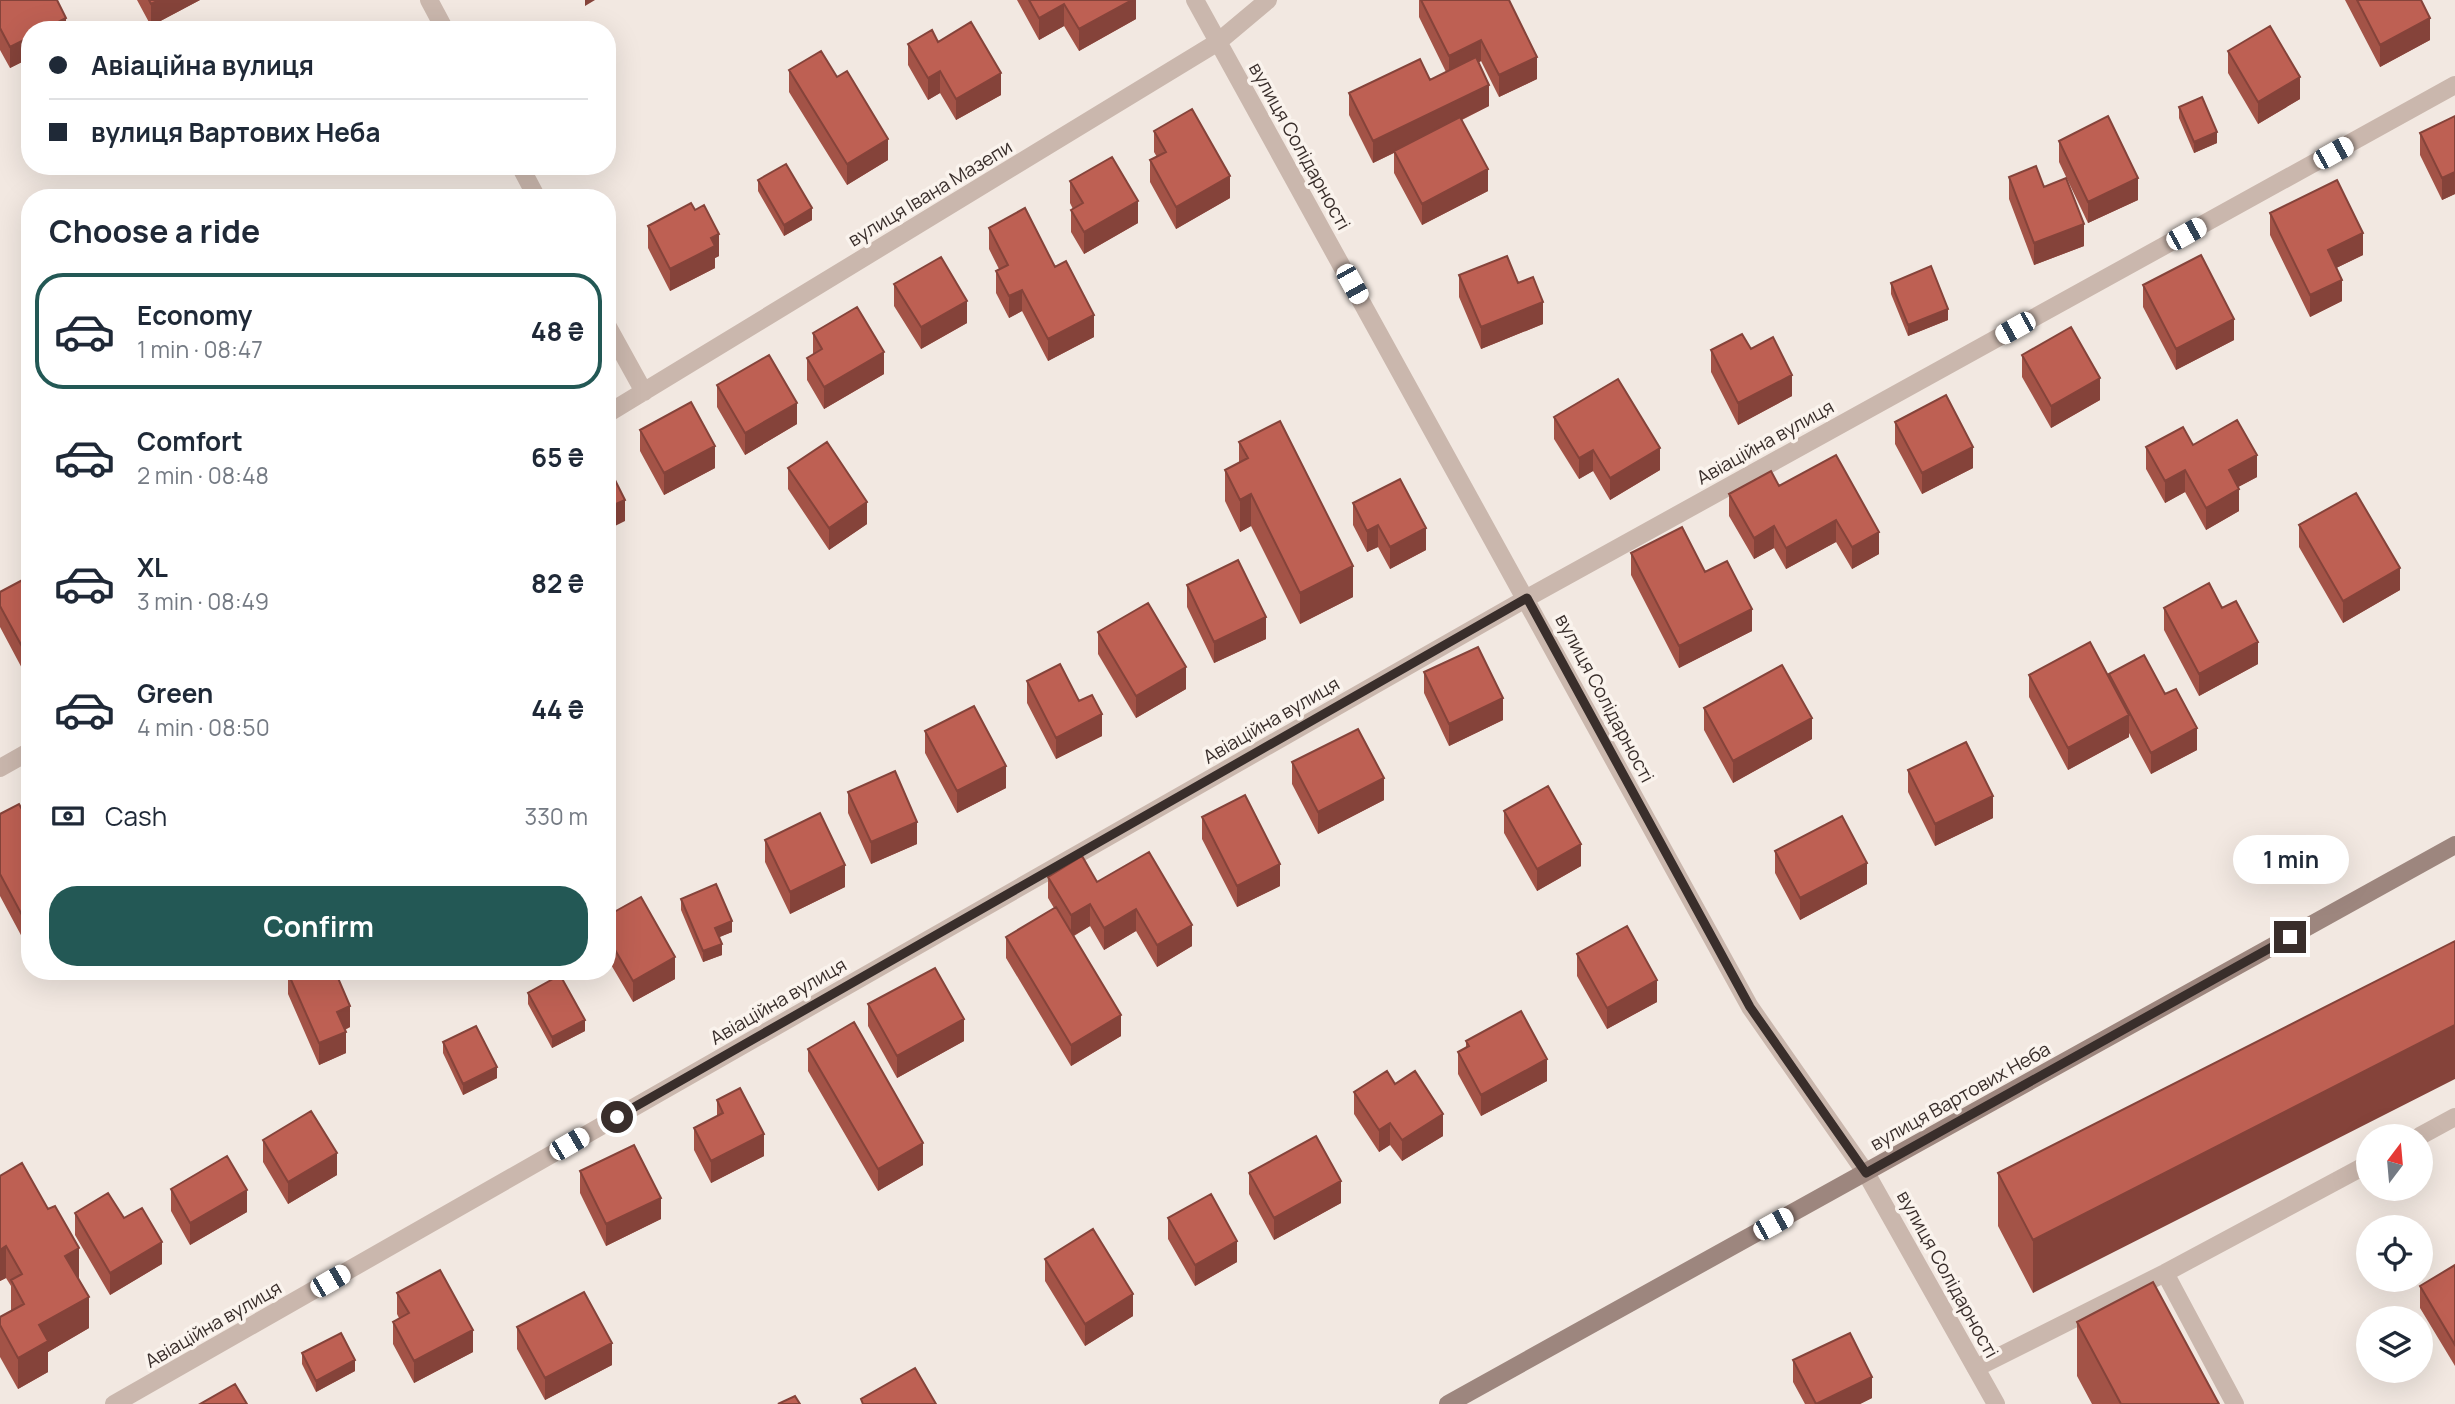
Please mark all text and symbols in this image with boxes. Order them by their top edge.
text: Авіаційна вулиця [91,47,314,83]
street label: вулиця Солідарності [1243,58,1357,234]
text: вулиця Вартових Неба [91,114,380,150]
street label: вулиця Івана Мазепи [843,134,1017,252]
car [2310,134,2357,172]
text: Choose a ride [49,209,260,253]
car [2163,215,2210,253]
car [1333,261,1372,307]
text: Economy [137,297,252,333]
icon: car [53,300,116,363]
car [1992,309,2039,347]
text: 48 ₴ [531,313,584,349]
text: 1 min · 08:47 [137,333,263,365]
street label: Авіаційна вулиця [1692,393,1838,491]
text: Comfort [137,423,243,459]
icon: car [53,426,116,489]
text: 65 ₴ [531,439,584,475]
text: 2 min · 08:48 [137,459,269,491]
text: XL [137,549,168,585]
icon: car [53,552,116,615]
text: 82 ₴ [531,565,584,601]
text: 3 min · 08:49 [137,585,269,617]
street label: вулиця Солідарності [1549,609,1661,787]
street label: Авіаційна вулиця [1198,670,1344,770]
text: Green [137,675,213,711]
icon: car [53,678,116,741]
text: 44 ₴ [531,691,584,727]
text: 4 min · 08:50 [137,711,270,743]
icon: cash [49,797,87,835]
text: Cash [105,798,167,834]
text: 330 m [524,800,588,832]
callout: 1 min [2232,836,2348,884]
text: 1 min [2263,843,2319,875]
button: Confirm [49,886,588,966]
route end [2274,921,2306,953]
street label: Авіаційна вулиця [705,951,851,1051]
street label: вулиця Вартових Неба [1865,1036,2055,1156]
route start [601,1101,633,1133]
car [546,1124,593,1164]
north arrow [2356,1124,2432,1200]
map controls [2356,1124,2433,1383]
street label: вулиця Солідарності [1891,1186,2005,1362]
car [1750,1205,1797,1243]
button: locate [2356,1215,2433,1292]
car [307,1261,354,1301]
street label: Авіаційна вулиця [140,1274,286,1374]
button: layers [2356,1306,2433,1383]

